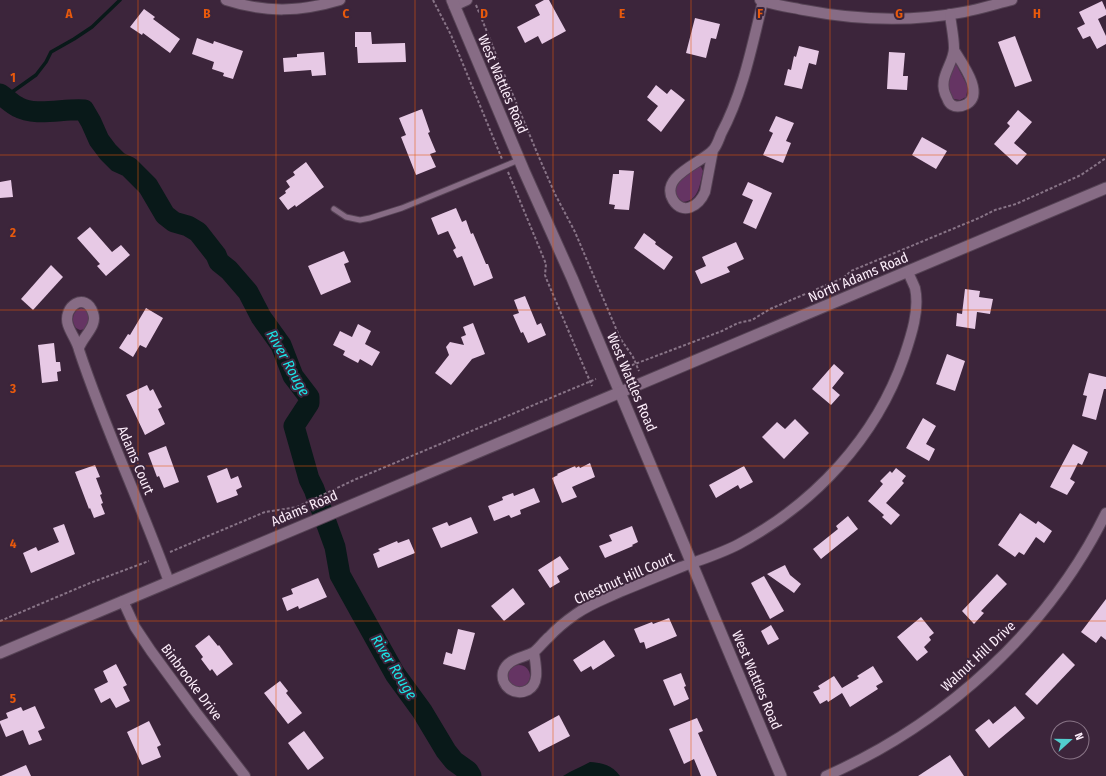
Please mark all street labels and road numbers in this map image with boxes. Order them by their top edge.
street label: West Wattles Road [474,32,531,136]
street label: North Adams Road [806,249,911,306]
street label: West Wattles Road [603,330,660,434]
street label: Adams Court [114,423,158,497]
street label: Adams Road [268,487,340,530]
street label: Chestnut Hill Court [571,549,677,608]
street label: Walnut Hill Drive [938,618,1019,695]
street label: West Wattles Road [728,628,785,732]
street label: Binbrooke Drive [157,641,226,724]

